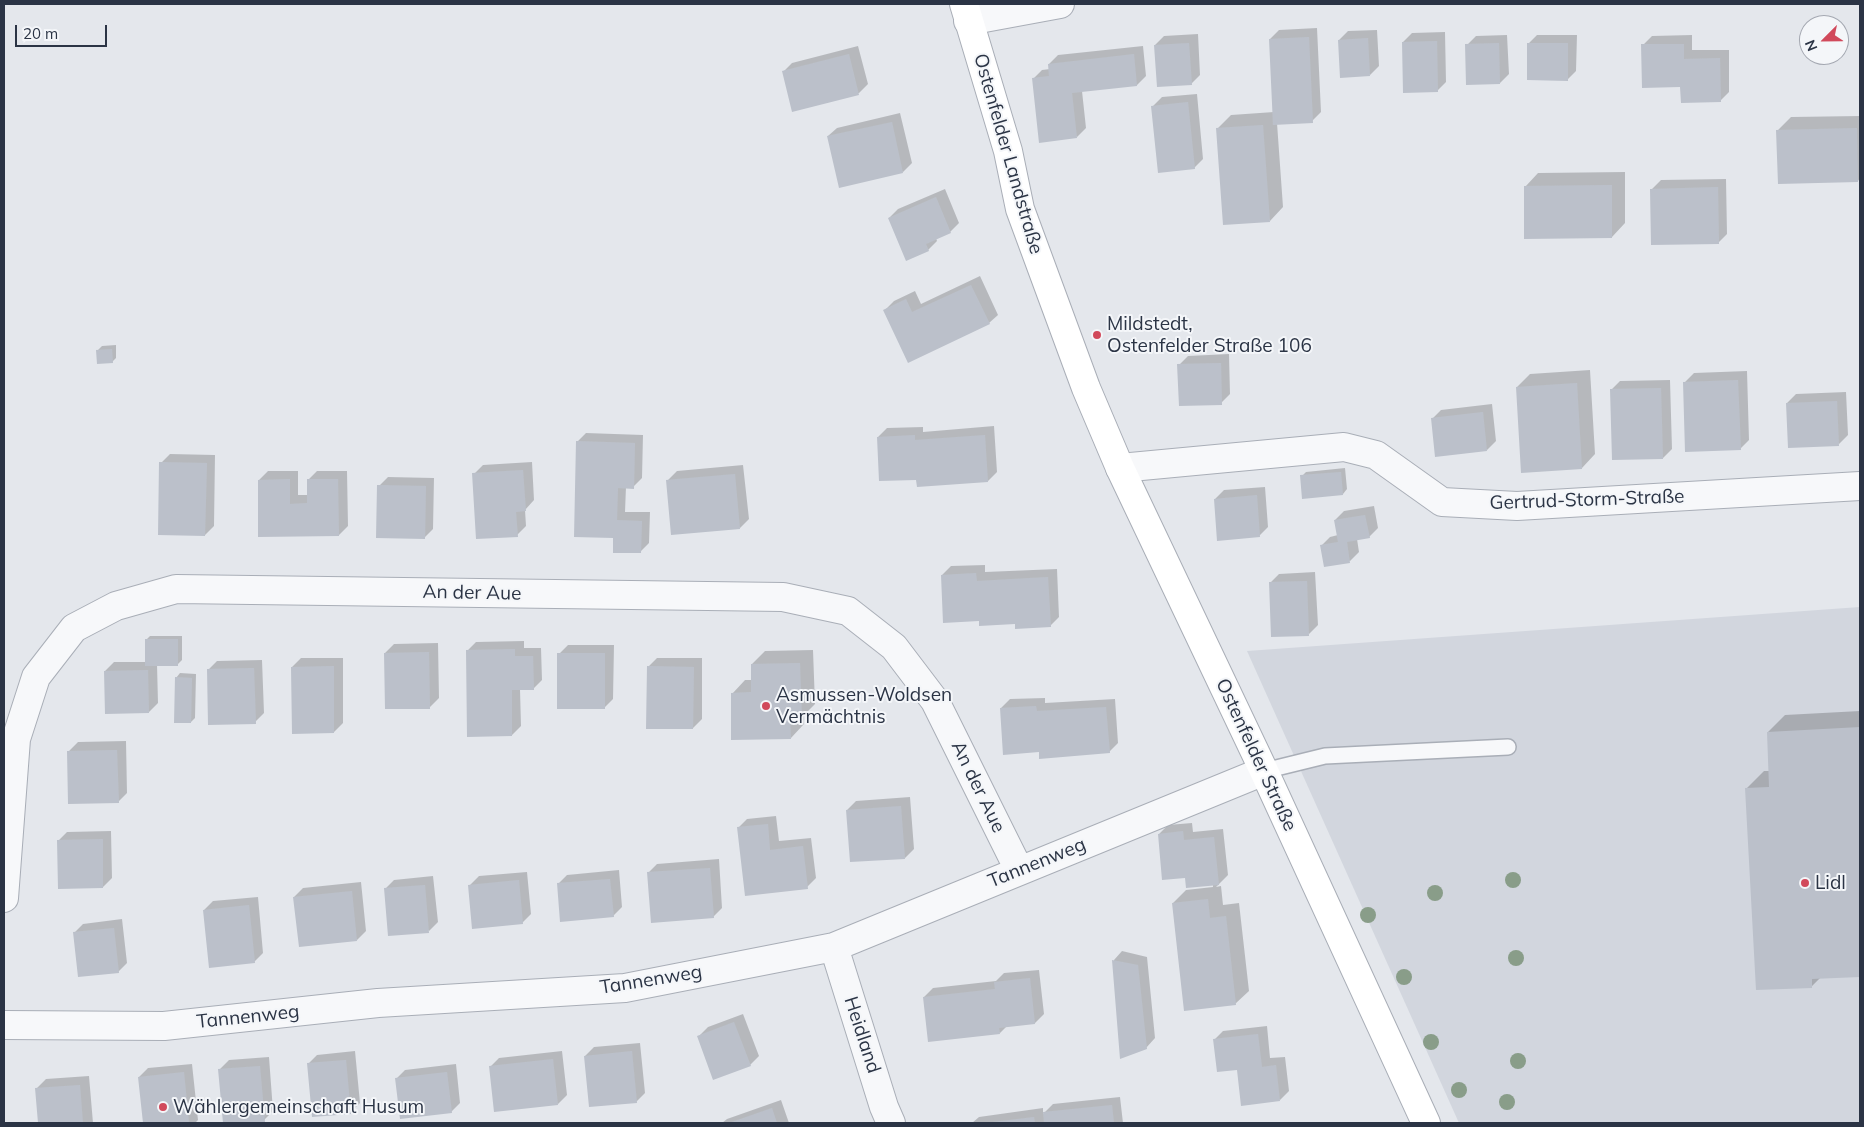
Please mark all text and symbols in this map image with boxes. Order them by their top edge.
scale bar [18,15,110,47]
north arrow [1799,15,1849,65]
text: 20 m [23,24,58,43]
text: N [1801,37,1821,54]
street label: Ostenfelder Landstraße [968,51,1048,257]
place label: Mildstedt, Ostenfelder Straße 106 [1107,313,1312,357]
marker: Mildstedt, Ostenfelder Straße 106 [1091,329,1103,341]
street label: Gertrud-Storm-Straße [1489,485,1685,515]
street label: An der Aue [422,581,522,605]
street label: Ostenfelder Straße [1211,675,1301,835]
place label: Asmussen-Woldsen Vermächtnis [776,684,952,728]
marker: Asmussen-Woldsen Vermächtnis [760,700,772,712]
street label: An der Aue [946,738,1010,836]
street label: Tannenweg [985,833,1089,893]
place label: Lidl [1815,872,1846,894]
marker: Lidl [1799,877,1811,889]
street label: Tannenweg [598,961,704,999]
street label: Heidland [839,994,885,1076]
street label: Tannenweg [195,1000,301,1034]
place label: Wählergemeinschaft Husum [173,1096,424,1118]
marker: Wählergemeinschaft Husum [157,1101,169,1113]

